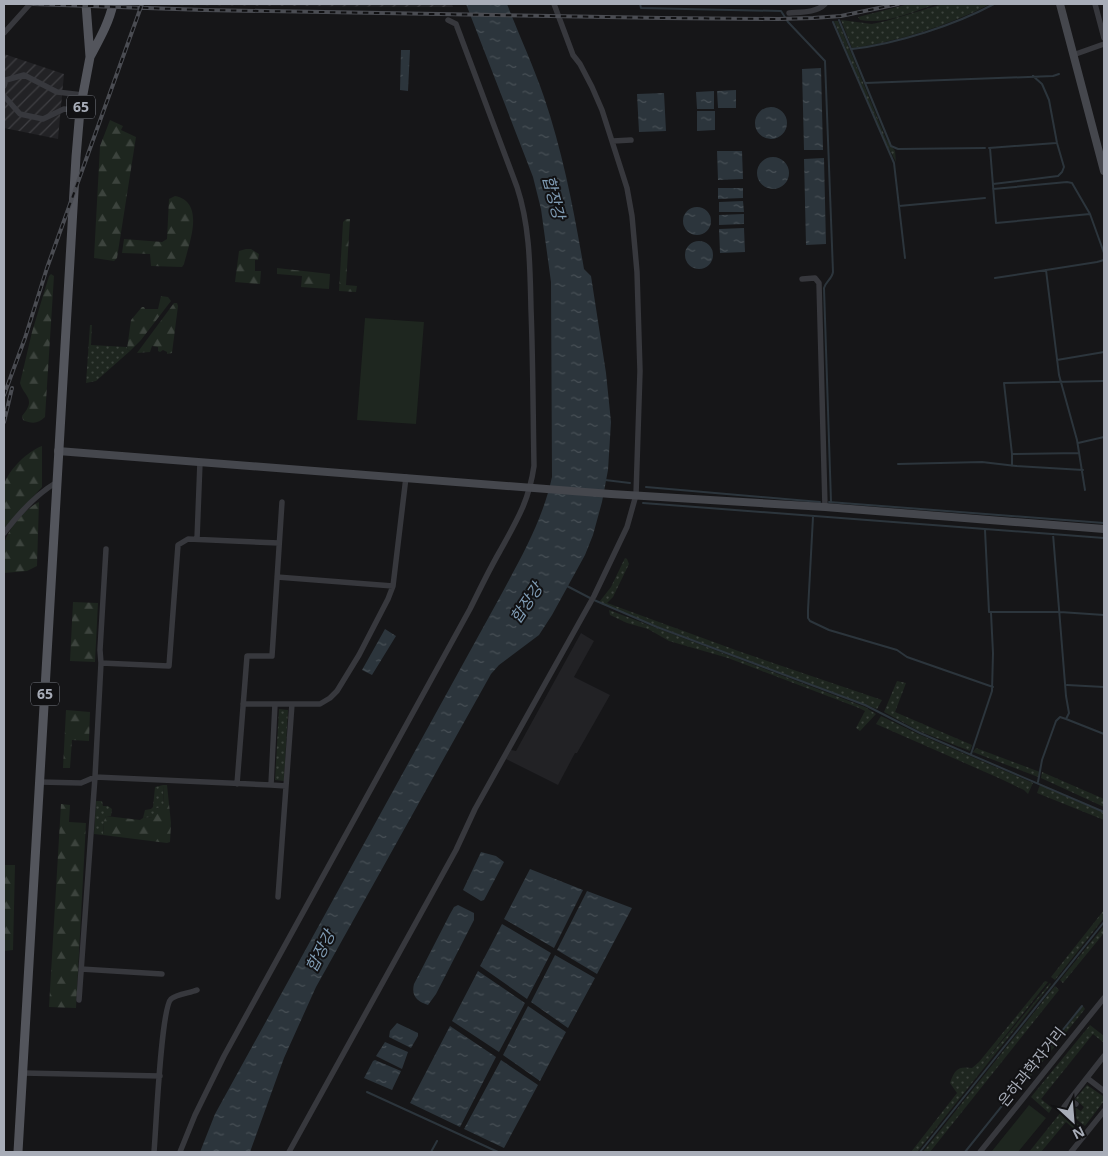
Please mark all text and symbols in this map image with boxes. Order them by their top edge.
road number: 65 [67,95,95,118]
water label: 합장강 [538,173,571,223]
water label: 합장강 [505,577,549,627]
road number: 65 [31,682,59,706]
water label: 합장강 [300,924,341,976]
street label: 은하과학자거리 [993,1023,1069,1110]
north arrow [1048,1096,1098,1146]
text: N [1070,1122,1088,1144]

